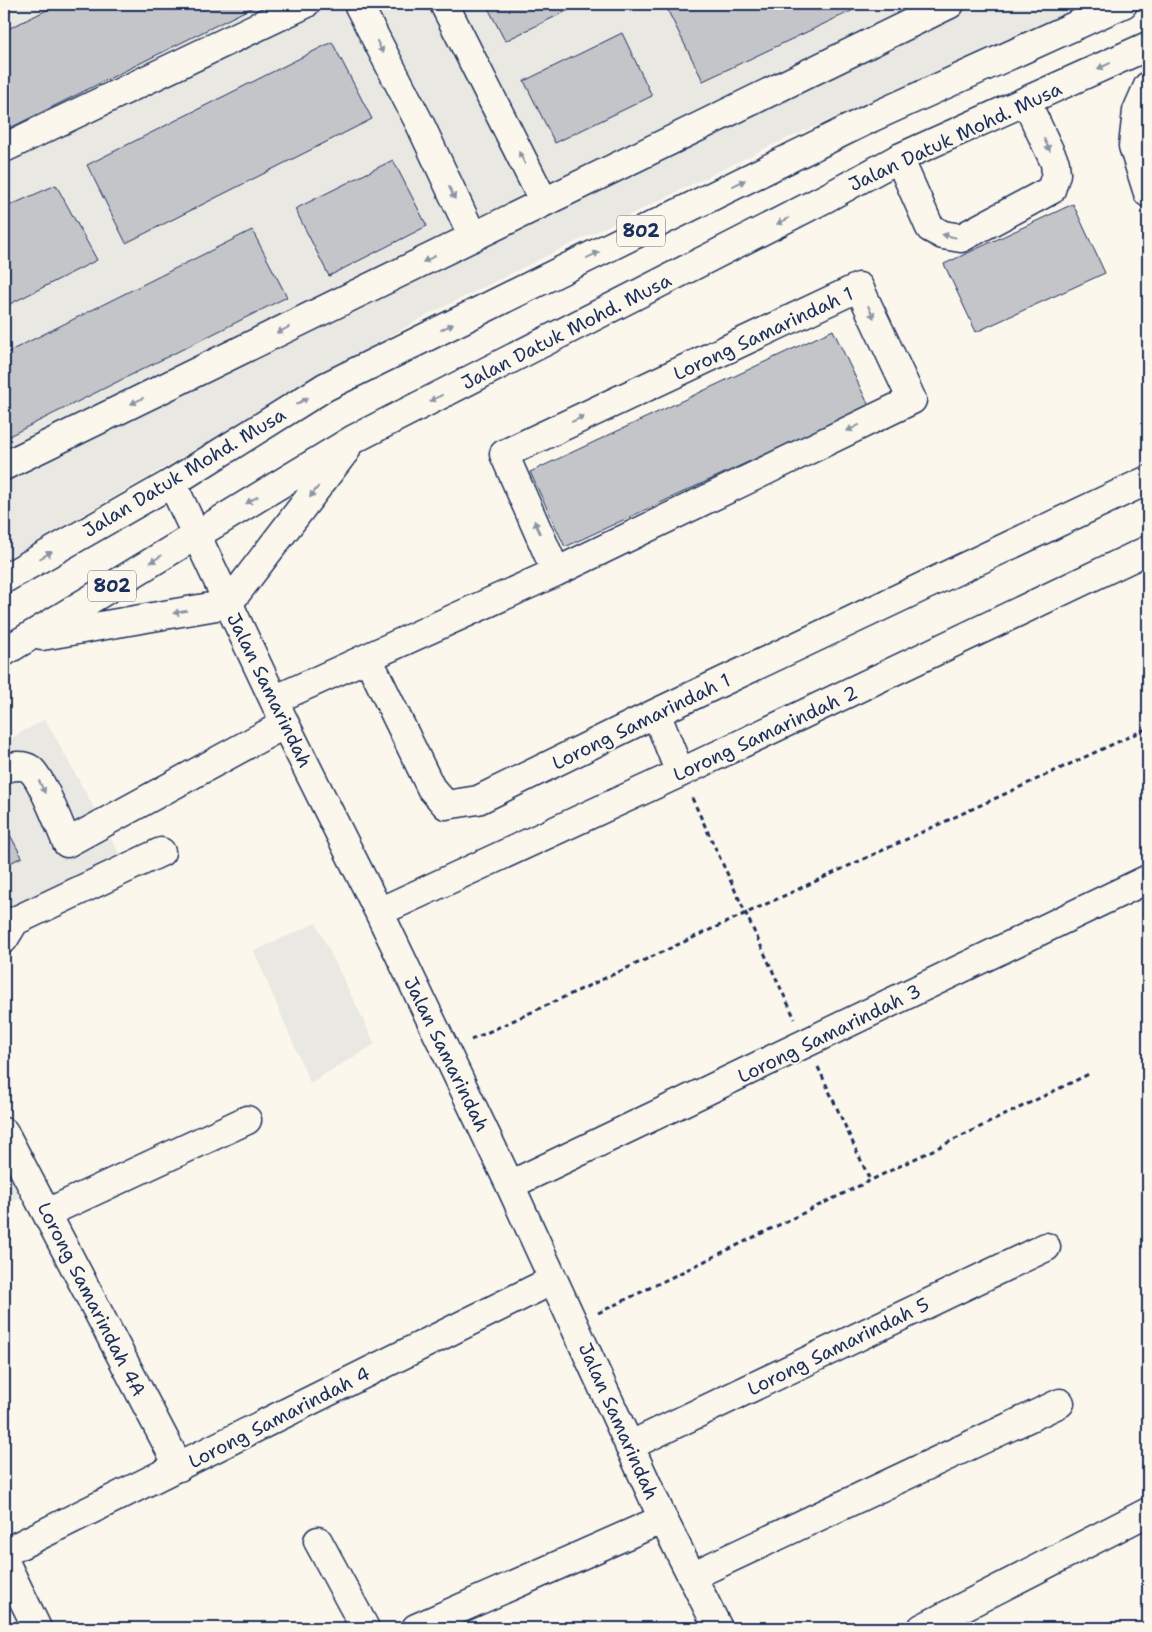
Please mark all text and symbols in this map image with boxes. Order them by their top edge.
one-way arrow [376,40,384,54]
one-way arrow [1097,63,1111,71]
street label: Jalan Datuk Mohd. Musa [845,76,1066,197]
one-way arrow [1043,138,1051,152]
one-way arrow [518,151,526,165]
one-way arrow [731,179,746,187]
one-way arrow [449,186,457,200]
road number: 802 [617,216,665,247]
one-way arrow [776,217,790,225]
one-way arrow [942,232,957,240]
one-way arrow [586,251,600,259]
one-way arrow [422,255,437,263]
street label: Jalan Datuk Mohd. Musa [457,267,676,395]
street label: Lorong Samarindah 1 [669,281,857,386]
one-way arrow [867,305,875,319]
one-way arrow [440,323,454,331]
one-way arrow [276,326,290,334]
one-way arrow [428,394,443,402]
one-way arrow [296,396,309,405]
one-way arrow [130,397,144,405]
street label: Jalan Datuk Mohd. Musa [78,402,290,543]
one-way arrow [571,415,585,423]
one-way arrow [846,425,860,433]
one-way arrow [308,485,319,498]
one-way arrow [246,496,259,505]
one-way arrow [532,520,540,534]
one-way arrow [39,551,54,559]
one-way arrow [149,554,162,563]
road number: 802 [88,570,136,602]
one-way arrow [172,608,188,616]
street label: Jalan Samarindah [221,609,318,772]
street label: Lorong Samarindah 1 [548,667,735,776]
street label: Lorong Samarindah 2 [669,680,862,787]
one-way arrow [38,780,46,794]
street label: Jalan Samarindah [398,973,495,1136]
street label: Lorong Samarindah 3 [733,978,925,1089]
street label: Lorong Samarindah 4A [32,1198,152,1401]
street label: Lorong Samarindah 5 [743,1292,933,1401]
street label: Jalan Samarindah [573,1339,664,1504]
street label: Lorong Samarindah 4 [184,1361,374,1474]

